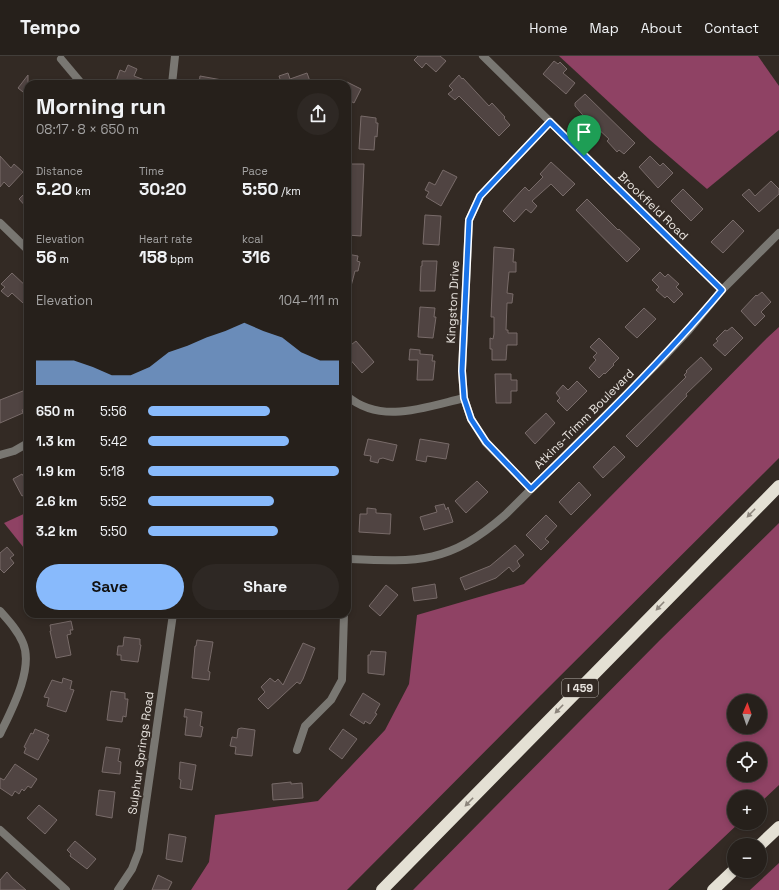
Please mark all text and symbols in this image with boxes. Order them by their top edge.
text: Tempo [20,15,80,40]
text: Home [529,19,567,37]
text: Map [589,19,619,37]
text: About [641,19,682,37]
text: Contact [704,19,759,37]
text: Morning run [36,92,166,120]
button: share [297,93,339,135]
pin [567,115,601,156]
text: 08:17 · 8 × 650 m [36,121,139,138]
icon: arrive [573,121,595,143]
text: Distance [36,164,83,178]
text: Time [139,164,164,178]
text: Pace [242,164,268,178]
street label: Brookfield Road [614,168,692,244]
text: 5.20 [36,178,72,200]
text: 30:20 [139,178,187,200]
text: 5:50 [242,178,278,200]
text: km [72,184,91,198]
text: /km [278,184,301,198]
text: Elevation [36,232,84,246]
text: Heart rate [139,232,192,246]
text: kcal [242,232,263,246]
text: 56 [36,246,57,268]
text: 158 [139,246,167,268]
text: 316 [242,246,270,268]
text: m [57,252,69,266]
text: bpm [167,252,194,266]
street label: Kingston Drive [443,260,463,344]
text: Elevation [36,292,93,309]
text: 104–111 m [278,292,339,309]
street label: Atkins-Trimm Boulevard [530,365,638,473]
text: 650 m [36,403,75,420]
text: 5:56 [100,403,127,420]
text: 1.3 km [36,433,75,450]
text: 5:42 [100,433,127,450]
text: 1.9 km [36,463,76,480]
text: 5:18 [100,463,125,480]
text: 2.6 km [36,493,77,510]
text: 5:52 [100,493,127,510]
one-way arrow [746,508,756,518]
text: 3.2 km [36,523,77,540]
text: 5:50 [100,523,127,540]
button: Save [36,564,184,610]
button: Share [192,564,339,610]
one-way arrow [655,601,665,611]
road number: I 459 [562,679,598,697]
street label: Sulphur Springs Road [124,690,158,816]
north arrow [727,694,767,734]
map controls [727,694,767,878]
one-way arrow [555,704,564,714]
button: locate [727,742,767,782]
button: + [727,790,767,830]
one-way arrow [464,797,473,807]
button: − [727,838,767,878]

